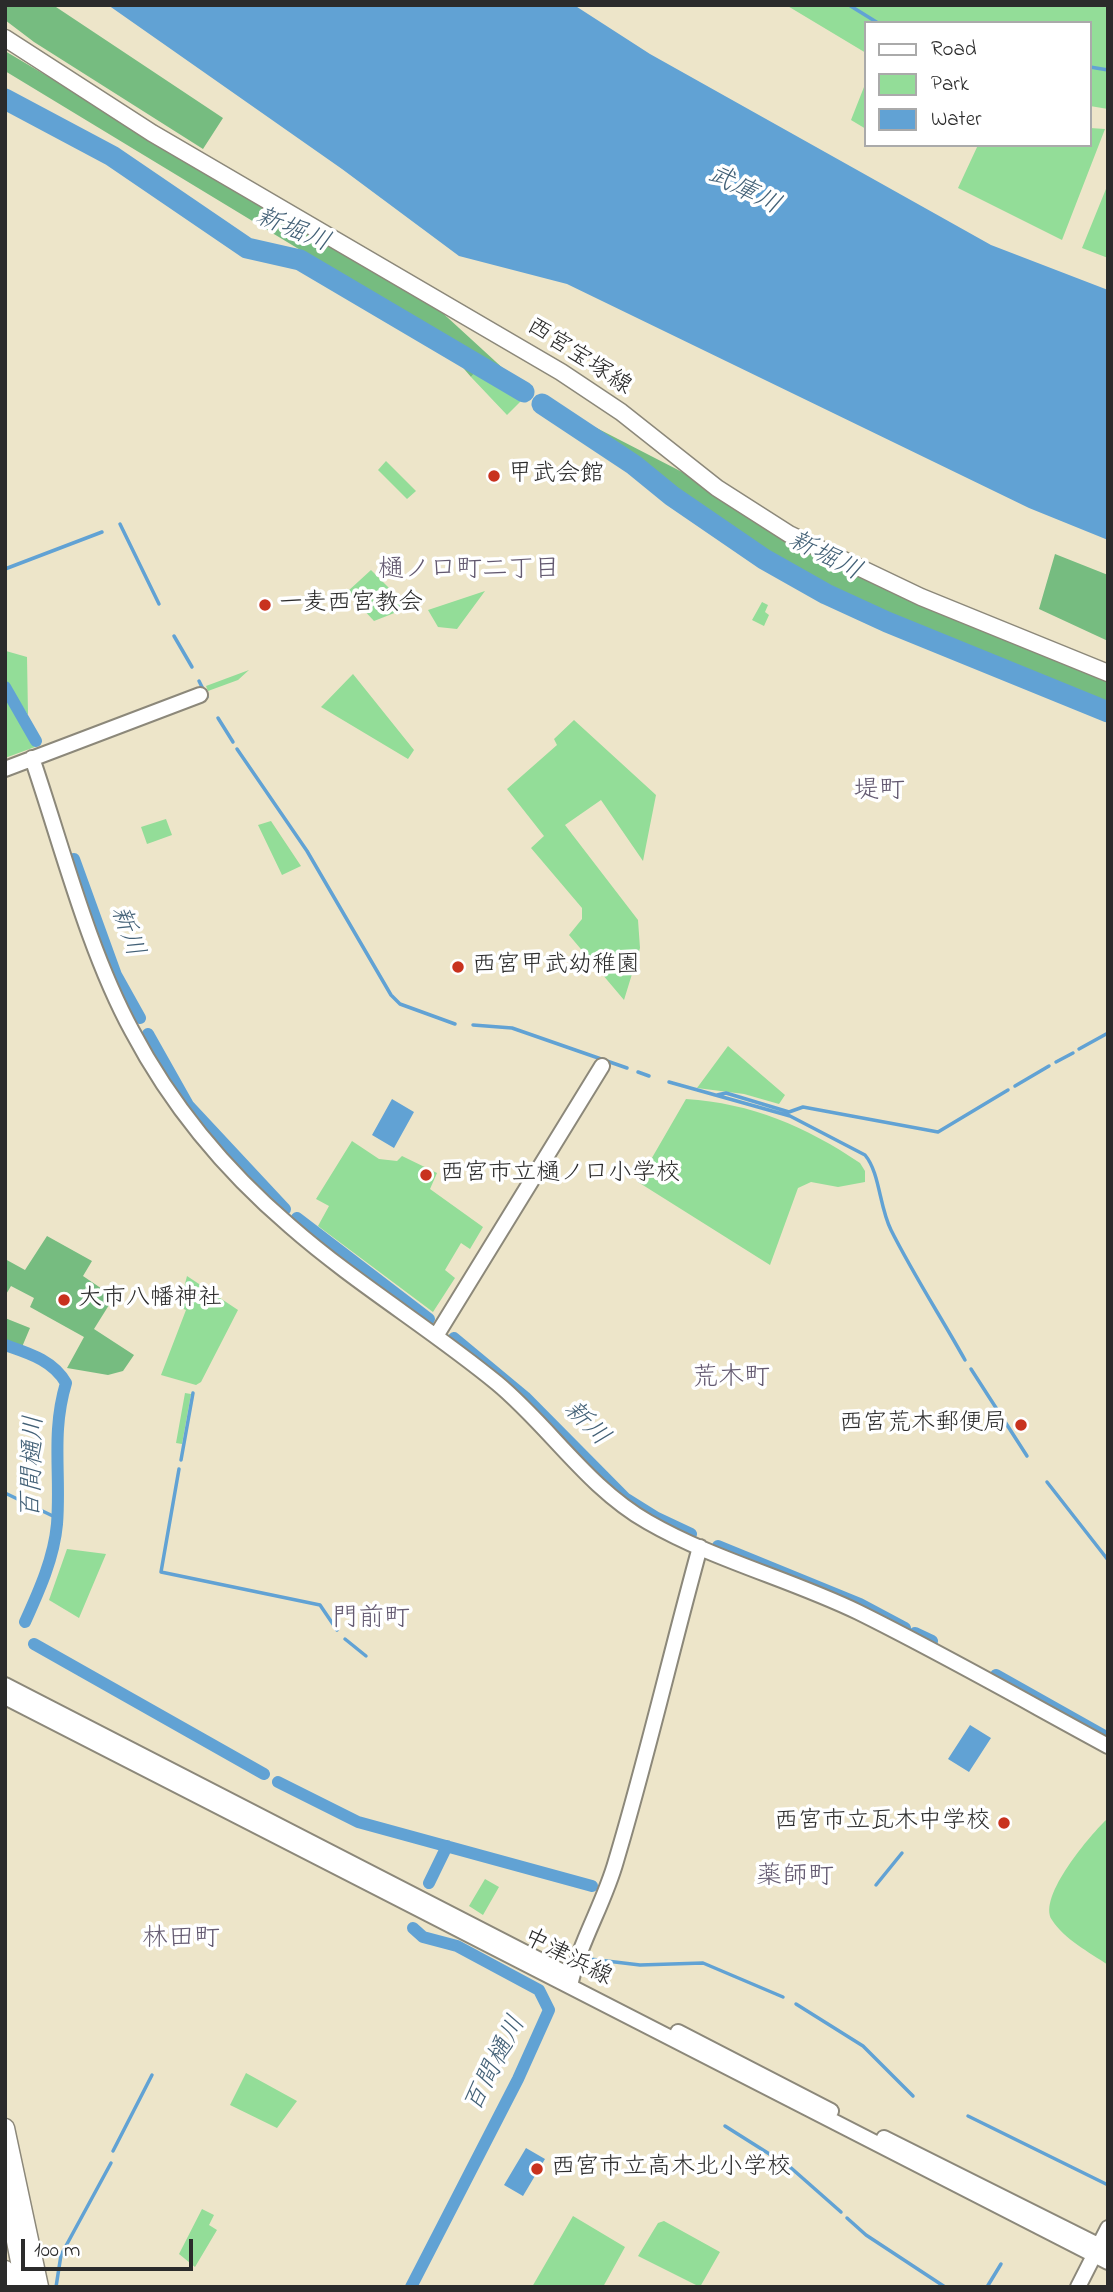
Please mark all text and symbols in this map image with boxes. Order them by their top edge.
legend [864,21,1092,147]
text: Road [931,35,977,65]
text: Park [931,70,969,100]
text: Water [931,105,982,135]
water label: 武庫川 [701,160,785,224]
water label: 新堀川 [250,203,334,261]
street label: 西宮宝塚線 [520,313,636,403]
place label: 甲武会館 [508,462,604,490]
marker: 甲武会館 [486,468,502,484]
water label: 新堀川 [782,526,866,590]
district label: 樋ノ口町二丁目 [378,556,560,588]
place label: 一麦西宮教会 [279,591,423,619]
marker: 一麦西宮教会 [257,597,273,613]
district label: 堤町 [853,777,905,809]
water label: 新川 [101,902,149,962]
place label: 西宮甲武幼稚園 [472,953,640,981]
marker: 西宮甲武幼稚園 [450,959,466,975]
place label: 西宮市立樋ノ口小学校 [440,1161,680,1189]
marker: 西宮市立樋ノ口小学校 [418,1167,434,1183]
place label: 大市八幡神社 [78,1286,222,1314]
marker: 大市八幡神社 [56,1292,72,1308]
district label: 荒木町 [692,1364,770,1396]
water label: 新川 [556,1396,614,1454]
place label: 西宮荒木郵便局 [839,1411,1007,1439]
water label: 百間樋川 [18,1414,52,1520]
marker: 西宮荒木郵便局 [1013,1417,1029,1433]
district label: 門前町 [332,1605,410,1637]
place label: 西宮市立瓦木中学校 [774,1809,990,1837]
marker: 西宮市立瓦木中学校 [996,1815,1012,1831]
district label: 薬師町 [756,1863,834,1895]
street label: 中津浜線 [518,1924,616,1994]
district label: 林田町 [142,1925,220,1957]
water label: 百間樋川 [459,2012,535,2118]
place label: 西宮市立高木北小学校 [551,2155,791,2183]
marker: 西宮市立高木北小学校 [529,2161,545,2177]
scale bar [24,2226,196,2270]
text: 100 m [34,2236,80,2266]

